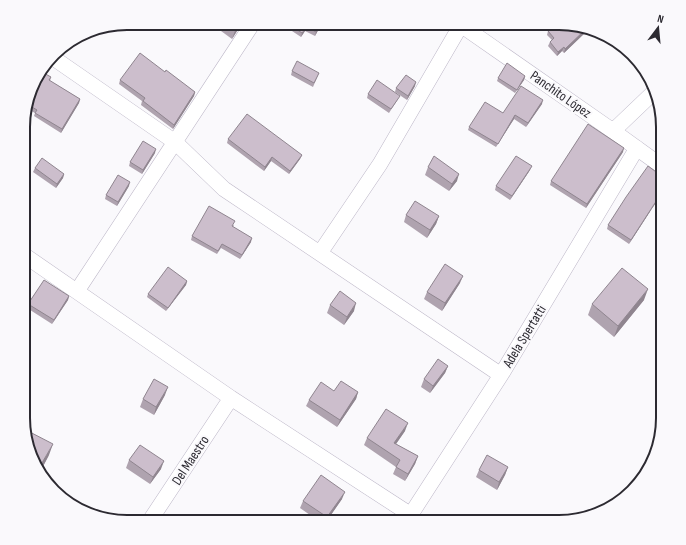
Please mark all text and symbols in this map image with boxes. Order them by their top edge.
north arrow [638,8,678,48]
text: N [656,12,665,26]
street label: Panchito López [527,67,595,122]
street label: Adela Spertatti [499,302,550,371]
street label: Del Maestro [168,432,213,488]

